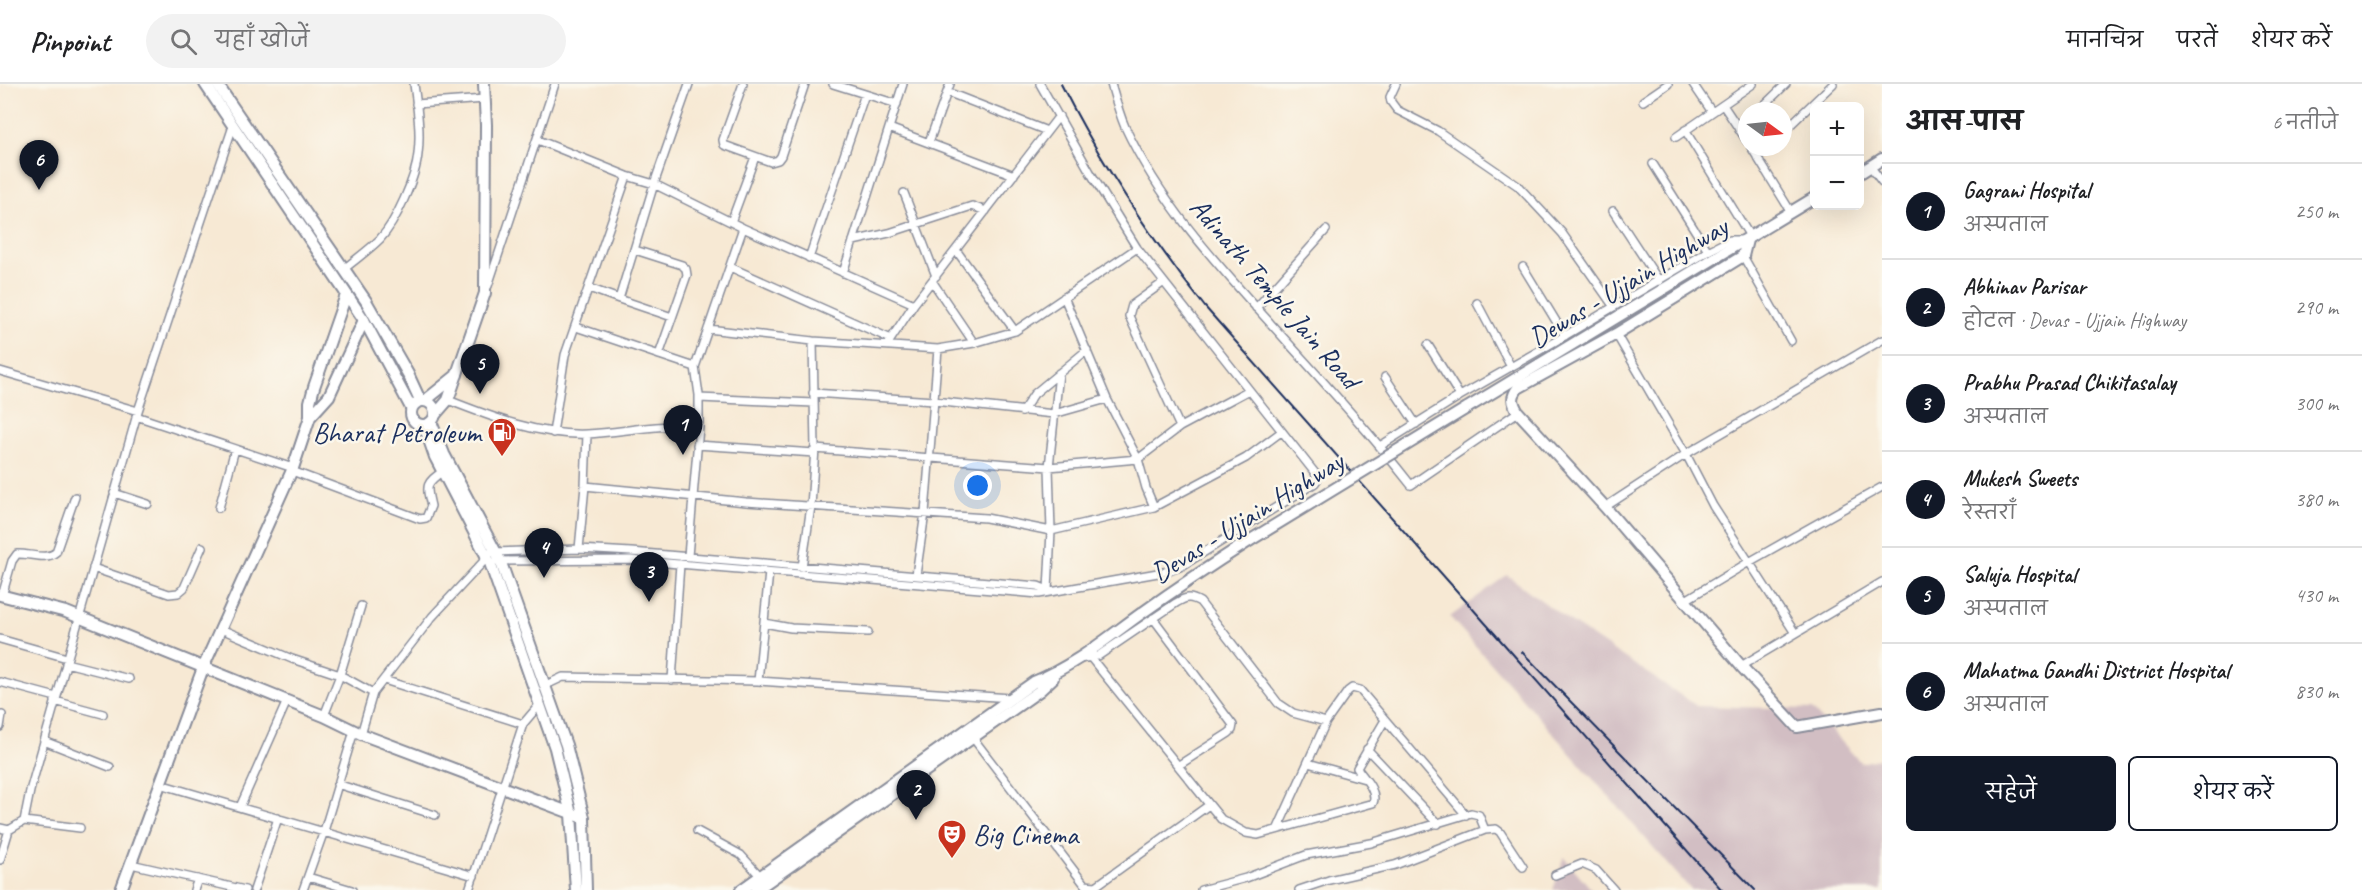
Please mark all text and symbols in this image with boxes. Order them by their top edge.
search box [146,14,566,68]
text: Pinpoint [30,24,110,59]
icon: search [167,25,200,58]
text: यहाँ खोजें [215,26,309,54]
text: मानचित्र [2066,27,2143,53]
text: परतें [2176,27,2218,53]
text: शेयर करें [2251,27,2332,53]
north arrow [1738,102,1792,156]
map controls [1810,102,1864,210]
button: + [1810,102,1864,156]
text: आस-पास [1906,105,2023,138]
text: 6 नतीजे [2272,110,2338,135]
pin: 6 [20,141,58,190]
button: − [1810,156,1864,210]
text: Gagrani Hospital [1963,177,2090,205]
street label: Adinath Temple Jain Road [1182,190,1370,399]
text: 1 [1921,199,1930,224]
text: 250 m [2295,199,2338,224]
street label: Dewas - Ujjain Highway [1522,208,1736,355]
text: अस्पताल [1963,212,2048,237]
text: Abhinav Parisar [1963,273,2086,301]
text: 2 [1921,295,1930,320]
text: 290 m [2295,295,2338,320]
text: होटल · Devas - Ujjain Highway [1963,308,2186,333]
pin: 5 [460,344,500,394]
text: Prabhu Prasad Chikitasalay [1963,369,2176,397]
text: 3 [1921,391,1930,416]
text: 300 m [2295,391,2338,416]
text: अस्पताल [1963,404,2048,429]
pin: 1 [664,406,702,455]
place label: Bharat Petroleum [313,415,483,450]
fuel station icon: Bharat Petroleum [486,416,518,458]
street label: Devas - Ujjain Highway [1144,442,1352,590]
text: Mukesh Sweets [1963,465,2077,493]
your location [963,471,992,500]
text: 4 [1921,487,1930,512]
text: 380 m [2295,487,2338,512]
text: रेस्तराँ [1963,500,2016,525]
pin: 4 [524,528,564,578]
pin: 3 [630,552,668,602]
text: Saluja Hospital [1963,561,2076,589]
text: 5 [1921,583,1930,608]
text: 430 m [2295,583,2338,608]
text: अस्पताल [1963,596,2048,621]
text: Mahatma Gandhi District Hospital [1963,657,2229,685]
text: 6 [1921,679,1930,704]
text: 830 m [2295,679,2338,704]
text: अस्पताल [1963,692,2048,717]
button: सहेजें [1906,756,2116,831]
button: शेयर करें [2128,756,2338,831]
pin: 2 [896,770,936,820]
place label: Big Cinema [973,817,1080,852]
theatre icon: Big Cinema [936,818,968,860]

